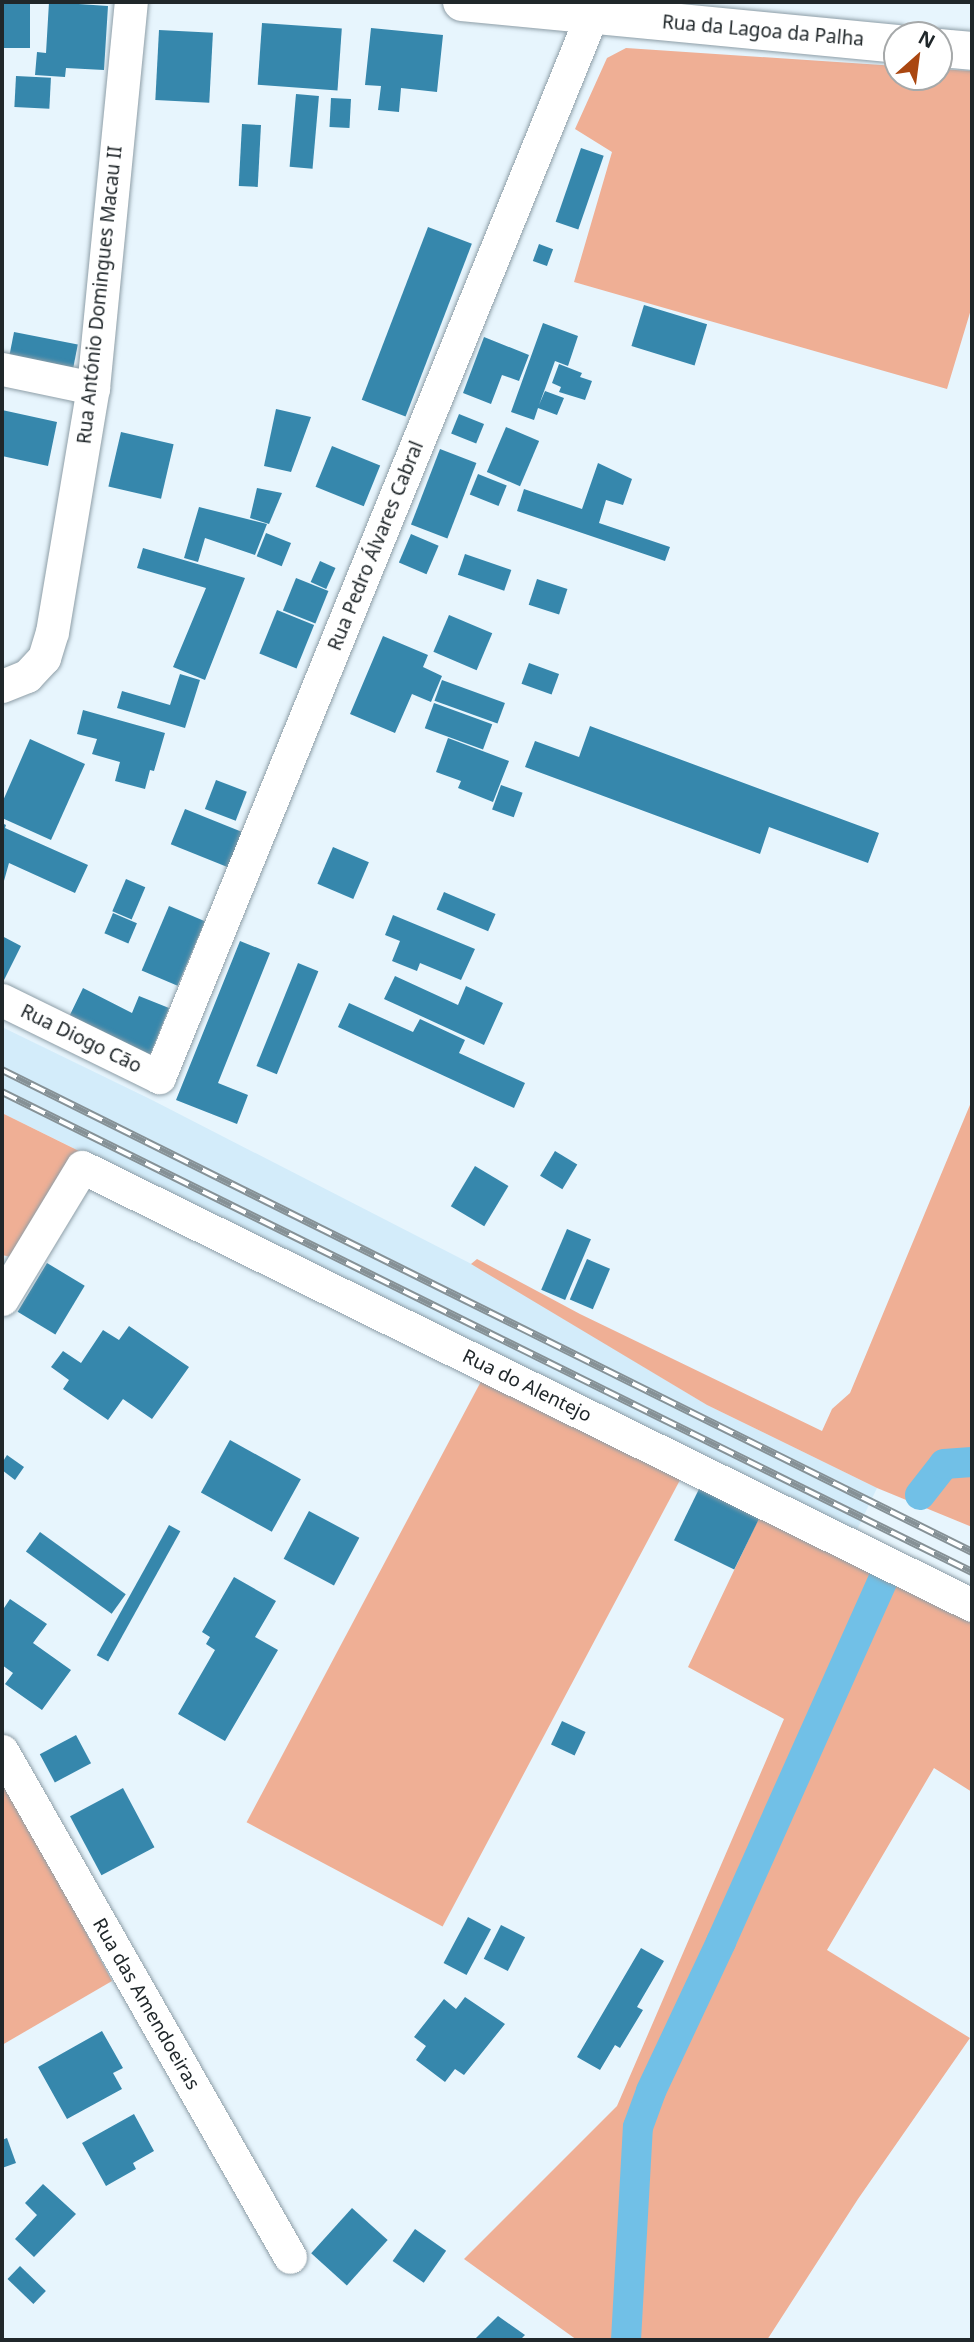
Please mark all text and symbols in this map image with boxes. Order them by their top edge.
street label: Rua da Lagoa da Palha [661,11,865,51]
north arrow [883,21,953,91]
text: N [914,24,940,54]
street label: Rua António Domingues Macau II [73,145,127,445]
street label: Rua Pedro Álvares Cabral [323,438,429,654]
street label: Rua Diogo Cão [17,1000,145,1078]
street label: Rua do Alentejo [459,1345,595,1427]
street label: Rua das Amendoeiras [88,1914,204,2094]

